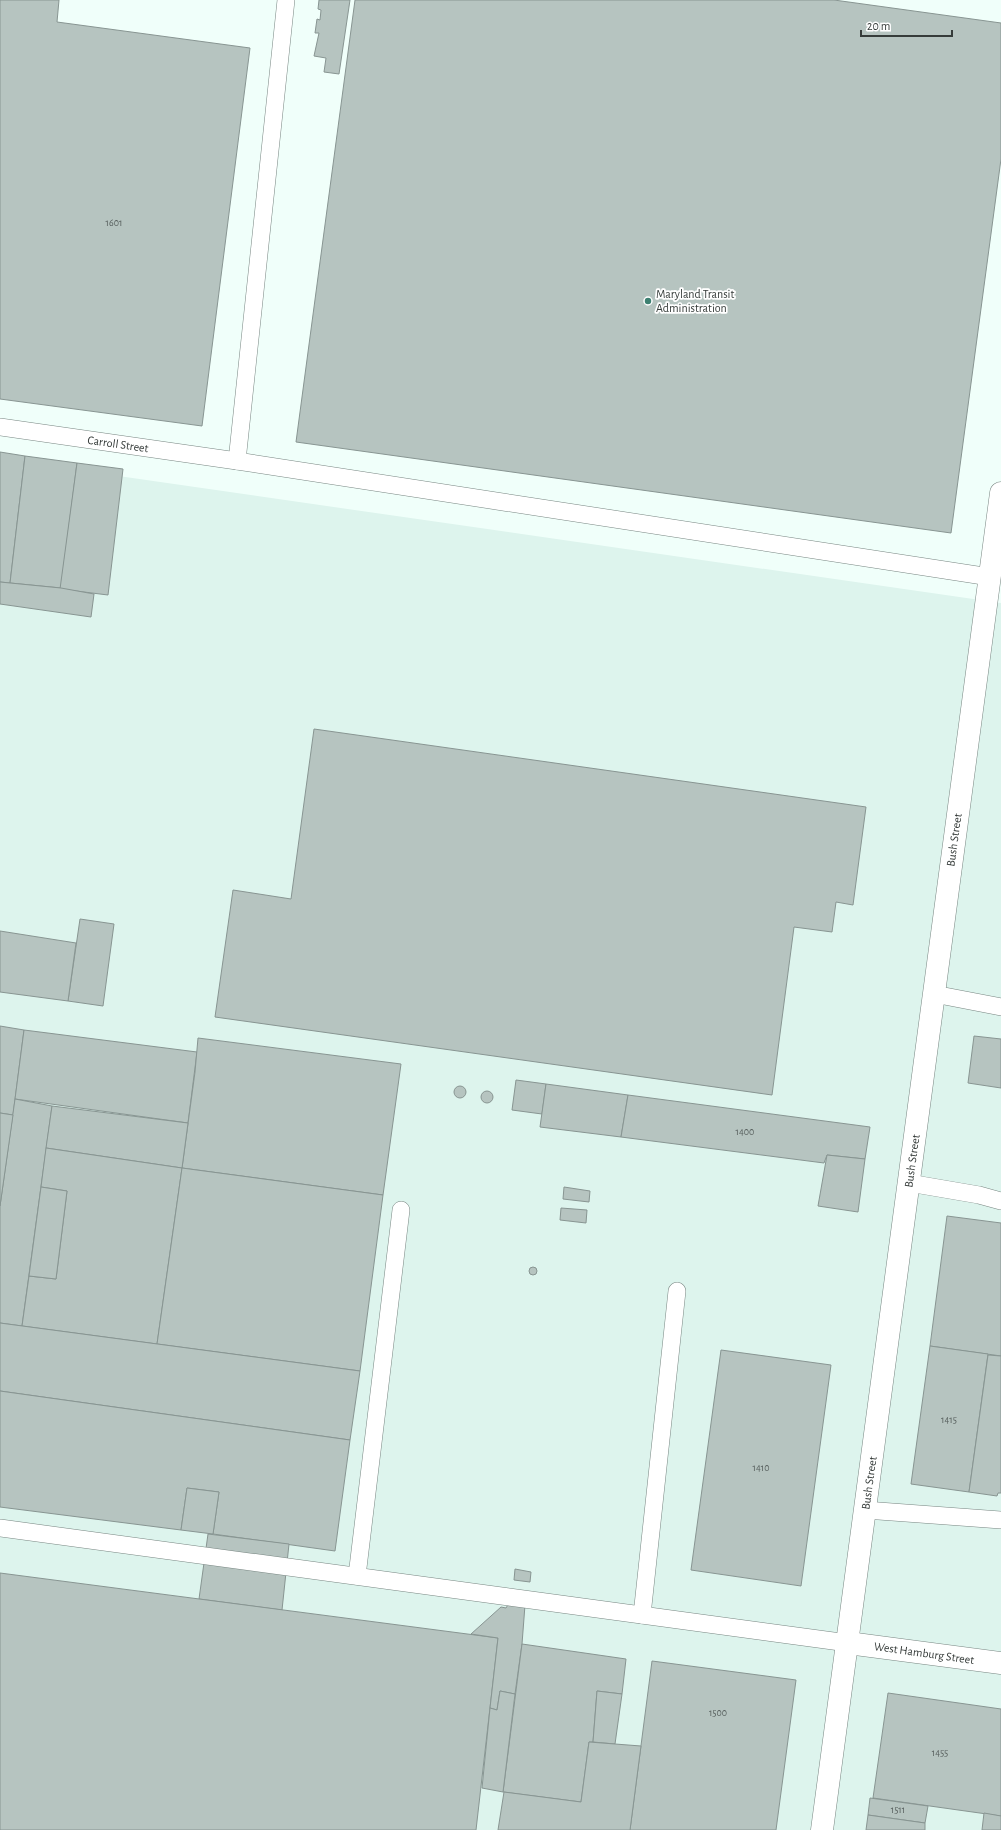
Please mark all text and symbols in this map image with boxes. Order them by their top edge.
scale bar [861,12,952,38]
text: 20 m [867,20,890,32]
house number: 1601 [106,218,122,228]
place label: Maryland Transit Administration [656,288,735,314]
marker: Maryland Transit Administration [643,296,653,306]
street label: Carroll Street [87,434,149,454]
street label: Bush Street [944,813,964,867]
house number: 1400 [736,1127,754,1137]
street label: Bush Street [902,1134,922,1188]
house number: 1415 [941,1415,957,1425]
street label: Bush Street [859,1456,879,1510]
house number: 1410 [753,1463,769,1473]
street label: West Hamburg Street [873,1640,975,1666]
house number: 1500 [709,1708,727,1718]
house number: 1455 [932,1748,948,1758]
house number: 1511 [891,1805,905,1815]

